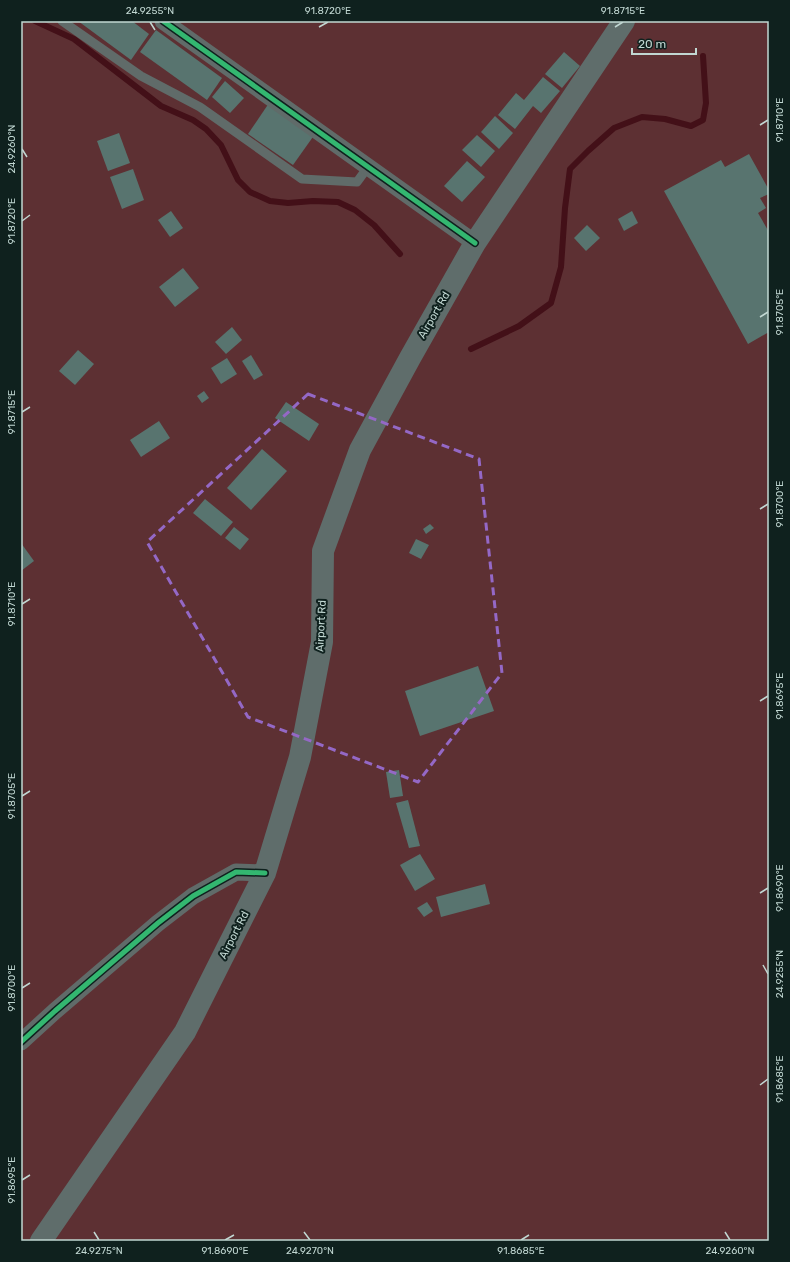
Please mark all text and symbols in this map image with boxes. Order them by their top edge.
text: 24.9255°N [126,5,174,17]
text: 91.8720°E [305,5,351,17]
text: 91.8715°E [601,5,645,17]
scale bar [632,30,696,56]
text: 20 m [638,37,666,51]
text: 91.8710°E [774,98,786,142]
text: 24.9260°N [6,125,18,173]
text: 91.8720°E [6,198,18,244]
street label: Airport Rd [415,289,453,341]
text: 91.8705°E [774,289,786,335]
text: 91.8715°E [6,390,18,434]
text: 91.8700°E [774,481,786,527]
text: 91.8710°E [6,582,18,626]
street label: Airport Rd [313,600,329,652]
text: 91.8695°E [774,673,786,719]
text: 91.8705°E [6,773,18,819]
text: 91.8690°E [774,864,786,912]
street label: Airport Rd [216,909,252,961]
text: 24.9255°N [774,950,786,998]
text: 91.8700°E [6,965,18,1011]
text: 91.8685°E [774,1055,786,1103]
text: 91.8695°E [6,1157,18,1203]
text: 24.9275°N [75,1245,123,1257]
text: 91.8690°E [201,1245,249,1257]
text: 24.9270°N [286,1245,334,1257]
text: 91.8685°E [497,1245,545,1257]
text: 24.9260°N [706,1245,754,1257]

